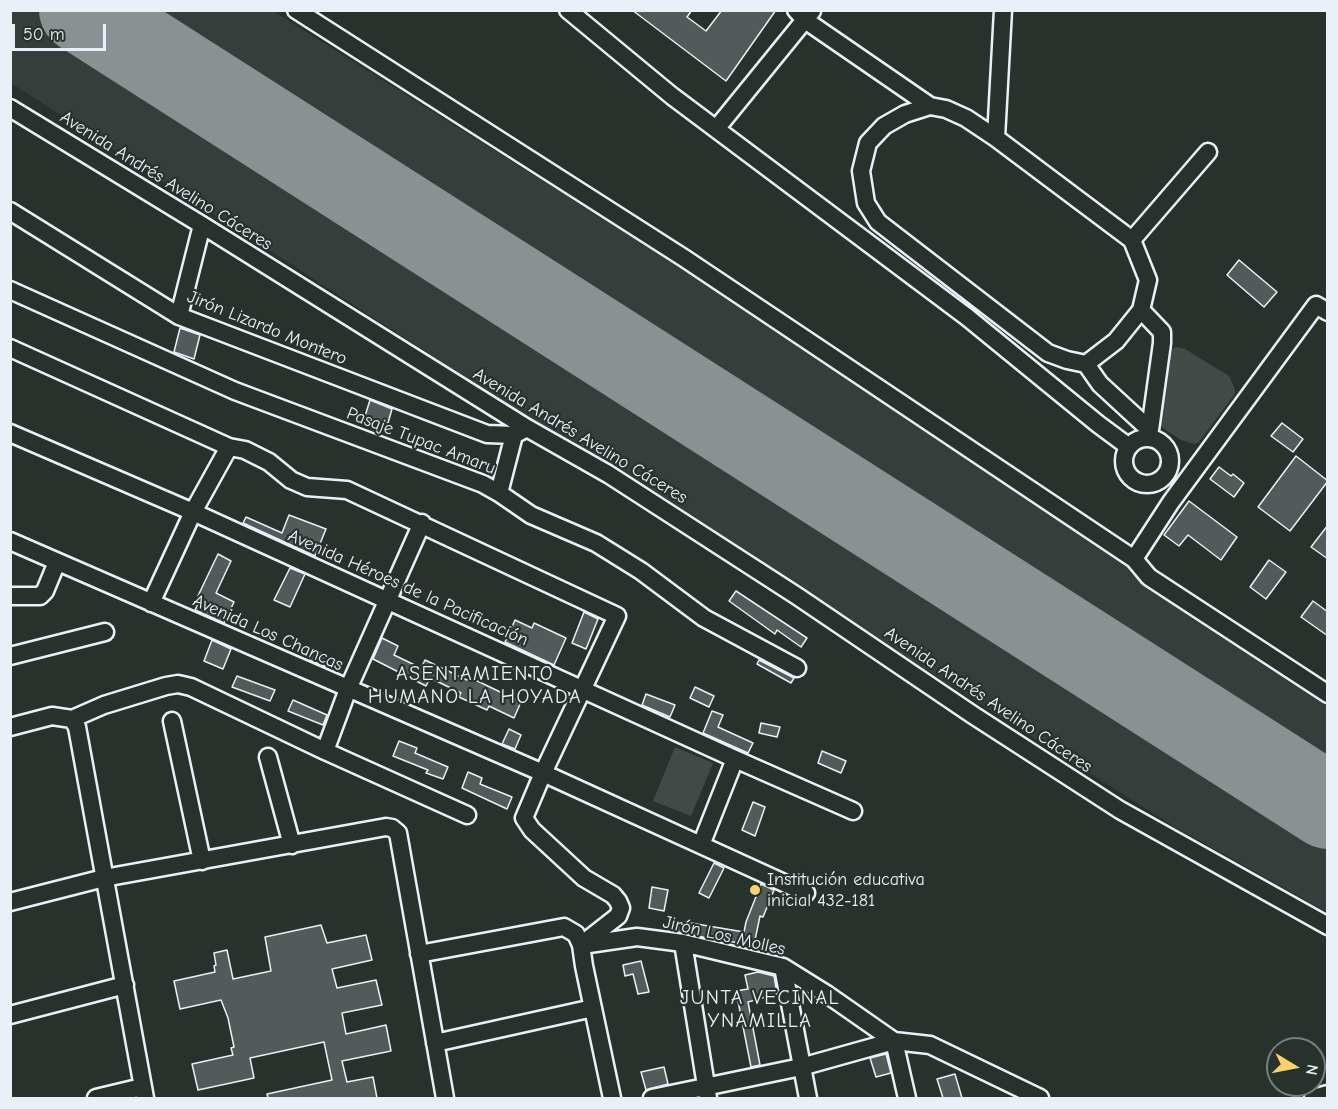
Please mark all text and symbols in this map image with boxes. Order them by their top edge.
scale bar [15,12,110,50]
text: 50 m [23,24,65,45]
street label: Avenida Andrés Avelino Cáceres [56,107,276,255]
street label: Jirón Lizardo Montero [184,286,350,370]
street label: Avenida Andrés Avelino Cáceres [469,363,691,509]
street label: Pasaje Tupac Amaru [344,403,498,479]
street label: Avenida Héroes de la Pacificación [284,525,532,651]
street label: Avenida Los Chancas [189,590,347,676]
street label: Avenida Andrés Avelino Cáceres [880,622,1096,778]
district label: ASENTAMIENTO HUMANO LA HOYADA [368,662,582,709]
place label: Institución educativa inicial 432-181 [767,869,925,912]
marker: Institución educativa inicial 432-181 [748,883,762,897]
street label: Jirón Los Molles [661,911,787,961]
district label: JUNTA VECINAL YNAMILLA [680,986,840,1033]
north arrow [1266,1037,1326,1097]
text: N [1302,1063,1322,1076]

